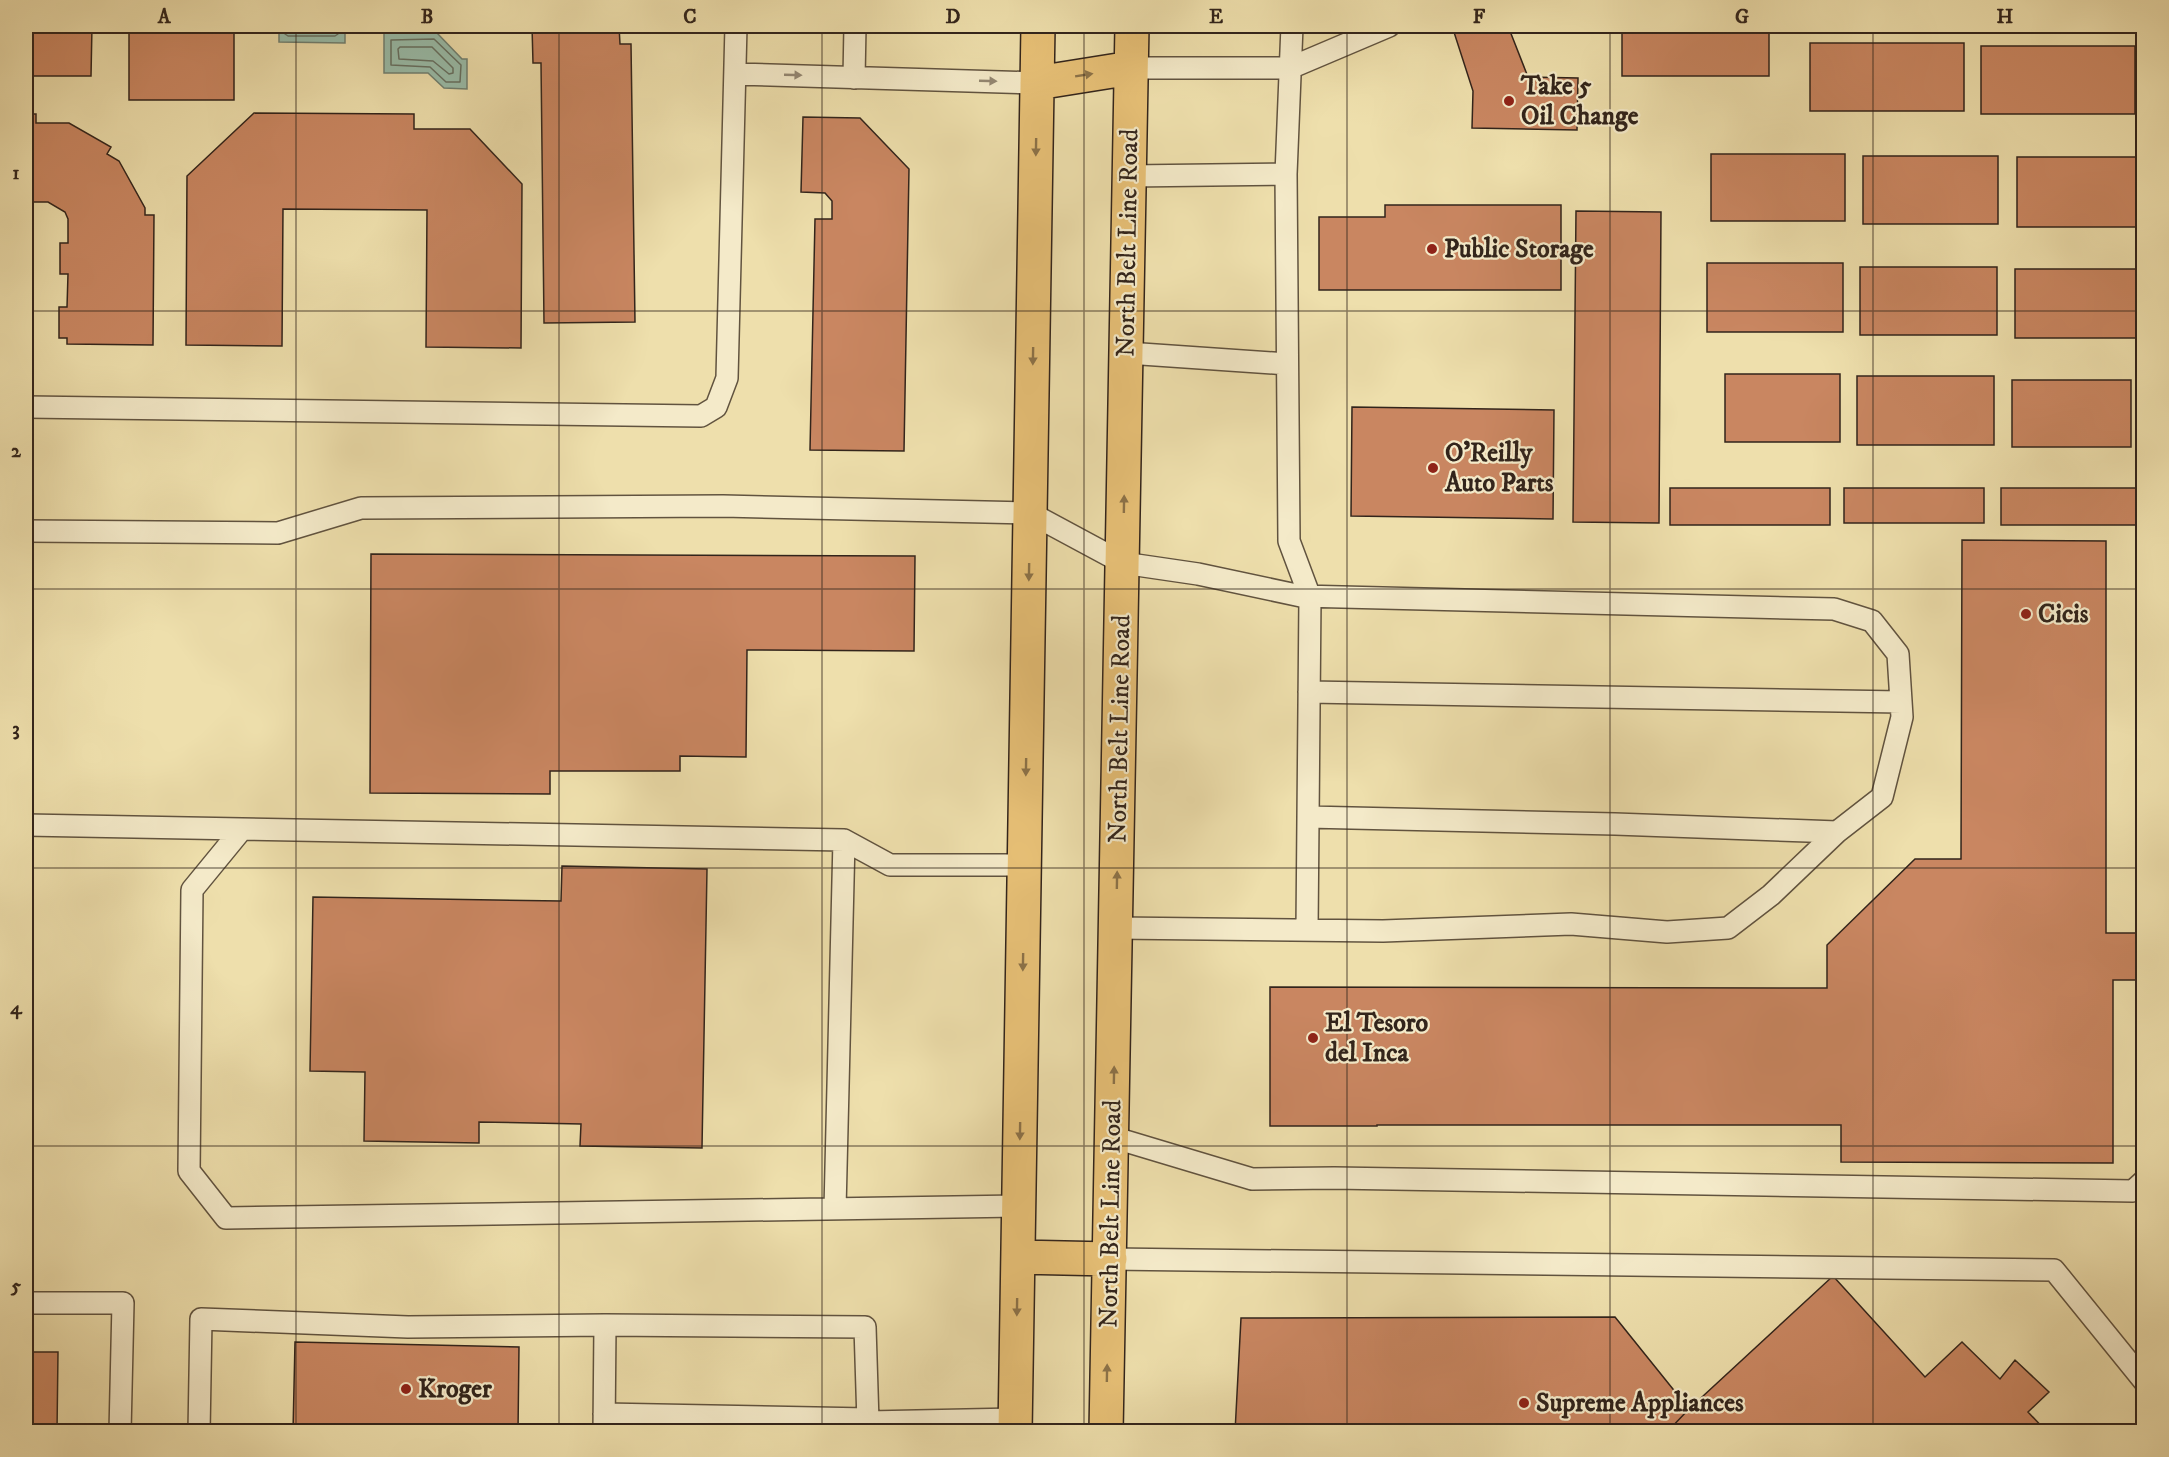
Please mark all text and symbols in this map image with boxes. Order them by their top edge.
text: A [157,5,172,30]
text: B [421,5,433,30]
text: C [683,5,697,30]
text: D [946,5,961,30]
text: E [1209,5,1223,30]
text: F [1473,5,1486,30]
text: G [1735,5,1749,30]
text: H [1997,5,2014,30]
place label: Take 5 Oil Change [1520,70,1639,133]
one-way arrow [784,71,803,80]
one-way arrow [1075,71,1094,80]
one-way arrow [979,76,998,86]
marker: Take 5 Oil Change [1502,94,1516,108]
street label: North Belt Line Road [1110,128,1146,358]
one-way arrow [1032,137,1041,156]
text: 1 [12,161,20,186]
place label: Public Storage [1444,233,1594,266]
marker: Public Storage [1425,242,1439,256]
one-way arrow [1028,347,1038,366]
place label: O'Reilly Auto Parts [1444,437,1554,500]
text: 2 [11,439,22,464]
marker: O'Reilly Auto Parts [1426,461,1440,475]
one-way arrow [1119,495,1129,514]
one-way arrow [1024,562,1034,581]
place label: Cicis [2038,598,2089,631]
marker: Cicis [2019,607,2033,621]
street label: North Belt Line Road [1102,614,1138,844]
text: 3 [12,717,20,742]
one-way arrow [1021,757,1031,776]
one-way arrow [1112,870,1122,889]
one-way arrow [1018,952,1028,971]
text: 4 [10,996,23,1021]
place label: El Tesoro del Inca [1325,1007,1429,1070]
marker: El Tesoro del Inca [1306,1031,1320,1045]
one-way arrow [1109,1065,1118,1084]
street label: North Belt Line Road [1093,1099,1129,1329]
one-way arrow [1015,1122,1025,1141]
text: 5 [10,1274,21,1299]
one-way arrow [1012,1297,1022,1316]
one-way arrow [1103,1364,1112,1383]
place label: Kroger [418,1373,492,1406]
marker: Kroger [399,1382,413,1396]
place label: Supreme Appliances [1536,1387,1744,1420]
marker: Supreme Appliances [1517,1396,1531,1410]

